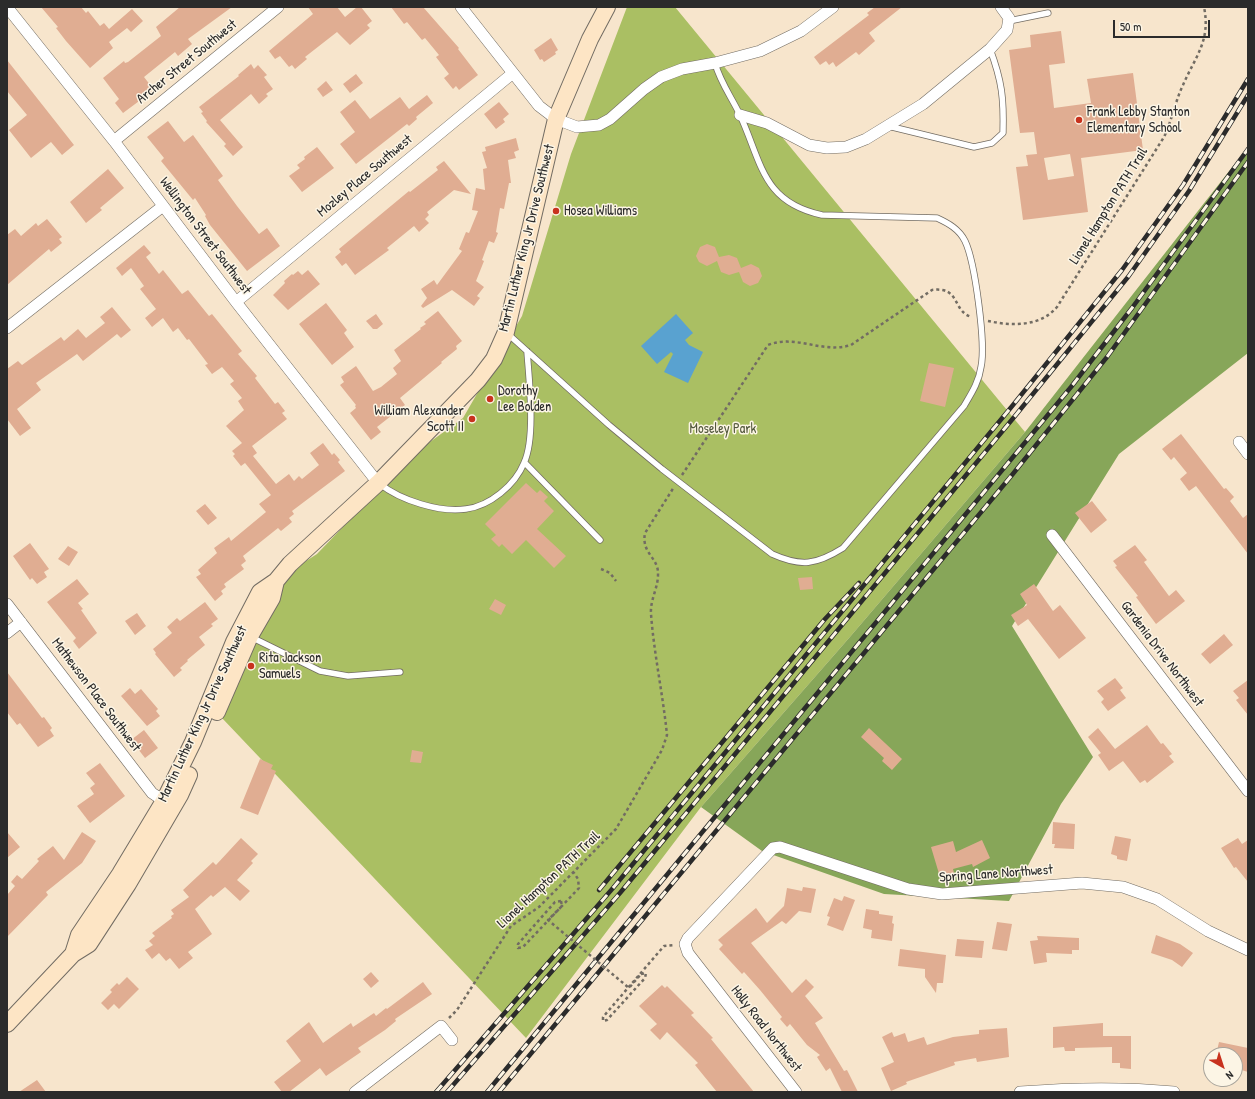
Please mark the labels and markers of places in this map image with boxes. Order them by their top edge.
place label: Frank Lebby Stanton Elementary School [1087,104,1190,136]
marker: Frank Lebby Stanton Elementary School [1074,115,1084,125]
place label: Hosea Williams [564,203,637,219]
marker: Hosea Williams [551,206,561,216]
place label: Dorothy Lee Bolden [498,383,551,416]
marker: Dorothy Lee Bolden [485,394,495,404]
place label: William Alexander Scott II [374,403,464,436]
marker: William Alexander Scott II [467,414,477,424]
place label: Rita Jackson Samuels [259,650,321,682]
marker: Rita Jackson Samuels [246,661,256,671]

